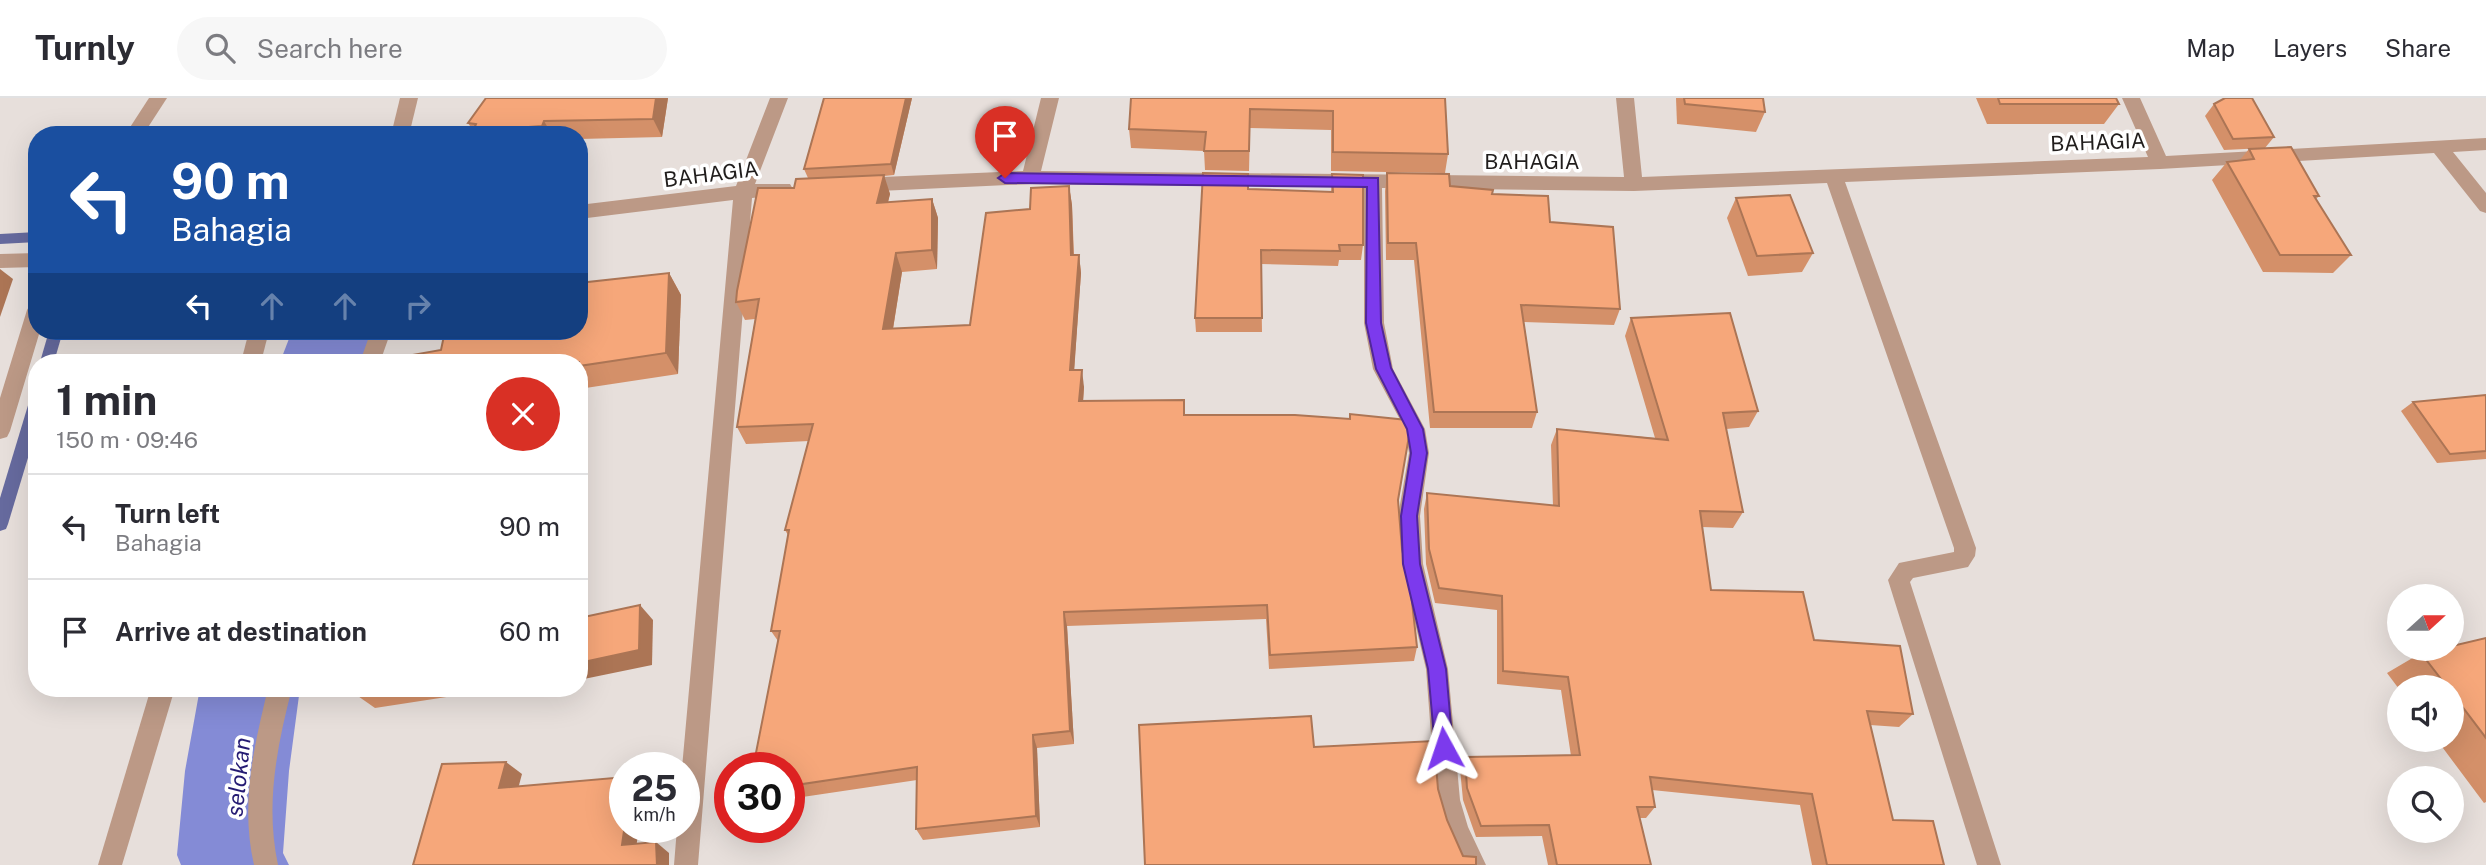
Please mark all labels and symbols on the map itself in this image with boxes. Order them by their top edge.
pin [975,106,1035,178]
street label: BAHAGIA [2050,128,2146,156]
street label: BAHAGIA [1484,149,1580,174]
street label: BAHAGIA [662,156,760,192]
north arrow [2387,584,2464,662]
position arrow [1407,711,1481,785]
water label: selokan [220,736,256,818]
speed limit sign: 30 [714,752,805,843]

